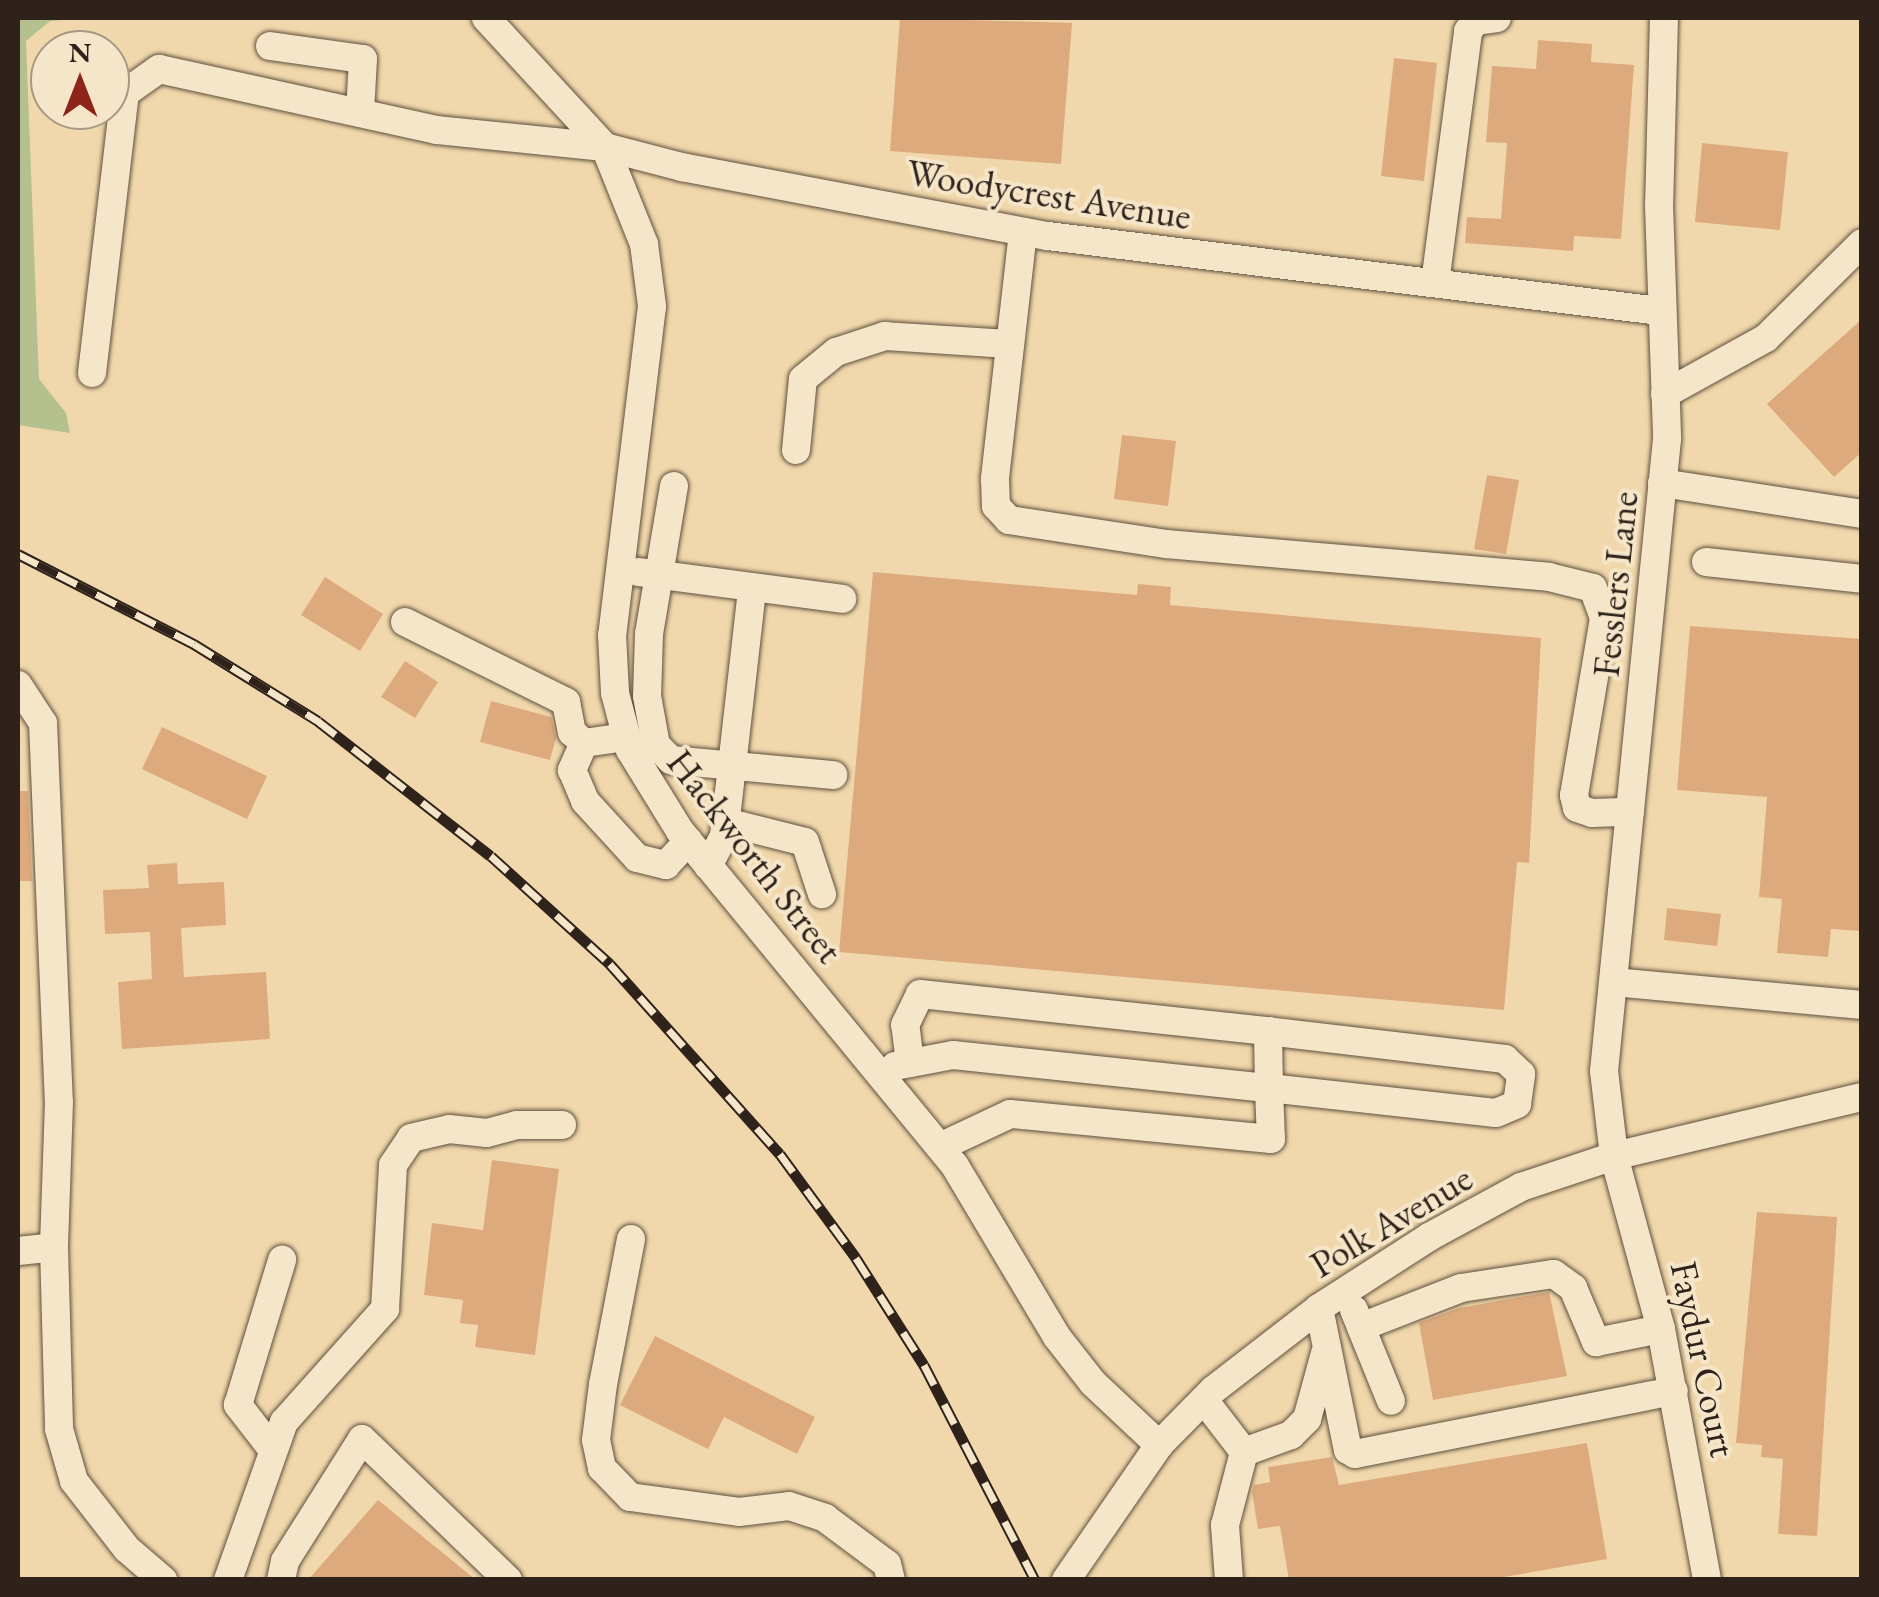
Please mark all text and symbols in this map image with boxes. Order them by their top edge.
north arrow [30,30,130,130]
text: N [69,34,91,70]
street label: Woodycrest Avenue [904,149,1194,239]
street label: Fesslers Lane [1583,489,1647,679]
street label: Hackworth Street [657,740,853,972]
street label: Polk Avenue [1302,1155,1480,1287]
street label: Faydur Court [1661,1257,1747,1461]

